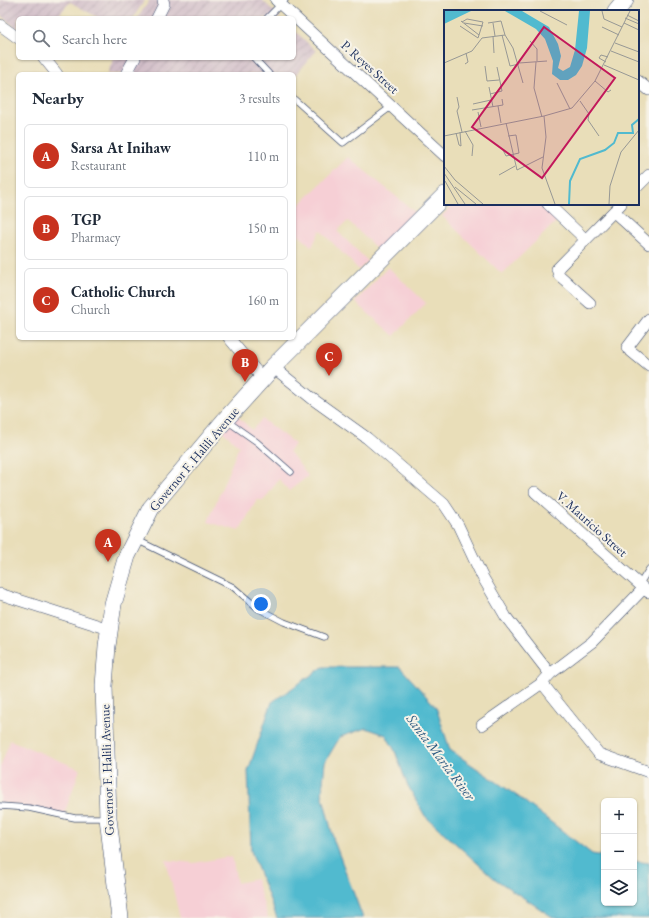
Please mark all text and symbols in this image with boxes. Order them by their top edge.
inset map [444,10,639,205]
search box [16,16,296,60]
icon: search [30,27,52,49]
text: Search here [62,29,127,48]
street label: P. Reyes Street [338,37,402,97]
text: Nearby [32,87,84,109]
text: 3 results [239,90,280,107]
text: Sarsa At Inihaw [71,138,171,157]
text: A [41,148,51,165]
text: 110 m [248,148,279,165]
text: Restaurant [71,157,126,174]
text: TGP [71,210,101,229]
text: B [42,220,50,237]
text: 150 m [248,220,279,237]
text: Pharmacy [71,229,120,246]
text: Catholic Church [71,282,176,301]
text: C [41,292,51,309]
text: 160 m [248,292,279,309]
text: Church [71,301,110,318]
pin: C [316,343,342,376]
pin: B [232,349,258,382]
street label: Governor F. Halili Avenue [145,403,243,515]
street label: V. Mauricio Street [553,488,631,560]
pin: A [95,529,121,562]
your location [251,594,271,614]
street label: Governor F. Halili Avenue [96,704,118,836]
water label: Santa Maria River [402,709,480,804]
map controls [601,798,637,906]
button: + [601,798,637,834]
button: − [601,834,637,870]
button: layers [601,870,637,906]

